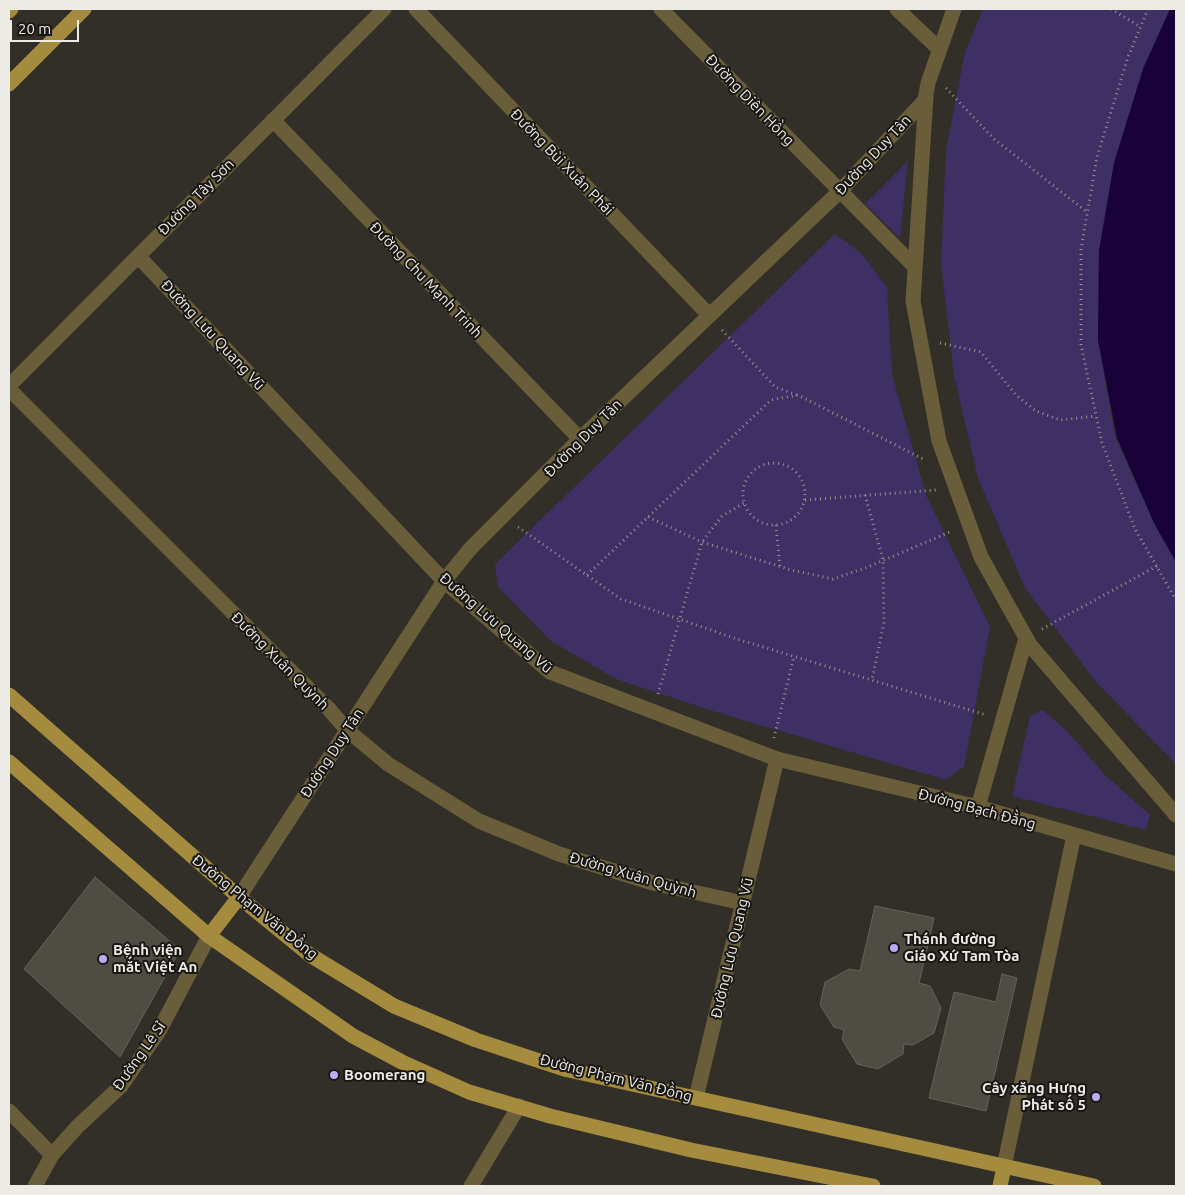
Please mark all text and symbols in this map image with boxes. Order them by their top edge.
scale bar [12,10,81,42]
text: 20 m [18,20,51,37]
street label: Đường Diên Hồng [702,51,798,149]
street label: Đường Bùi Xuân Phái [507,105,617,219]
street label: Đường Duy Tân [831,111,915,199]
street label: Đường Tây Sơn [154,155,238,239]
street label: Đường Chu Mạnh Trinh [366,218,486,342]
street label: Đường Lưu Quang Vũ [157,276,269,394]
street label: Đường Duy Tân [540,395,626,481]
street label: Đường Lưu Quang Vũ [436,569,556,677]
street label: Đường Xuân Quỳnh [227,608,333,714]
street label: Đường Duy Tân [296,705,368,801]
street label: Đường Bạch Đằng [916,785,1038,833]
street label: Đường Xuân Quỳnh [568,848,698,902]
street label: Đường Phạm Văn Đồng [189,851,321,963]
street label: Đường Lưu Quang Vũ [707,876,757,1020]
place label: Thánh đường Giáo Xứ Tam Tòa [904,930,1019,965]
place label: Bệnh viện mắt Việt An [113,941,197,976]
marker: Thánh đường Giáo Xứ Tam Tòa [888,942,900,954]
marker: Bệnh viện mắt Việt An [97,953,109,965]
street label: Đường Lê Sỉ [109,1018,169,1094]
street label: Đường Phạm Văn Đồng [538,1050,694,1106]
place label: Boomerang [344,1066,425,1084]
marker: Boomerang [328,1069,340,1081]
place label: Cây xăng Hưng Phát số 5 [982,1079,1086,1114]
marker: Cây xăng Hưng Phát số 5 [1090,1091,1102,1103]

